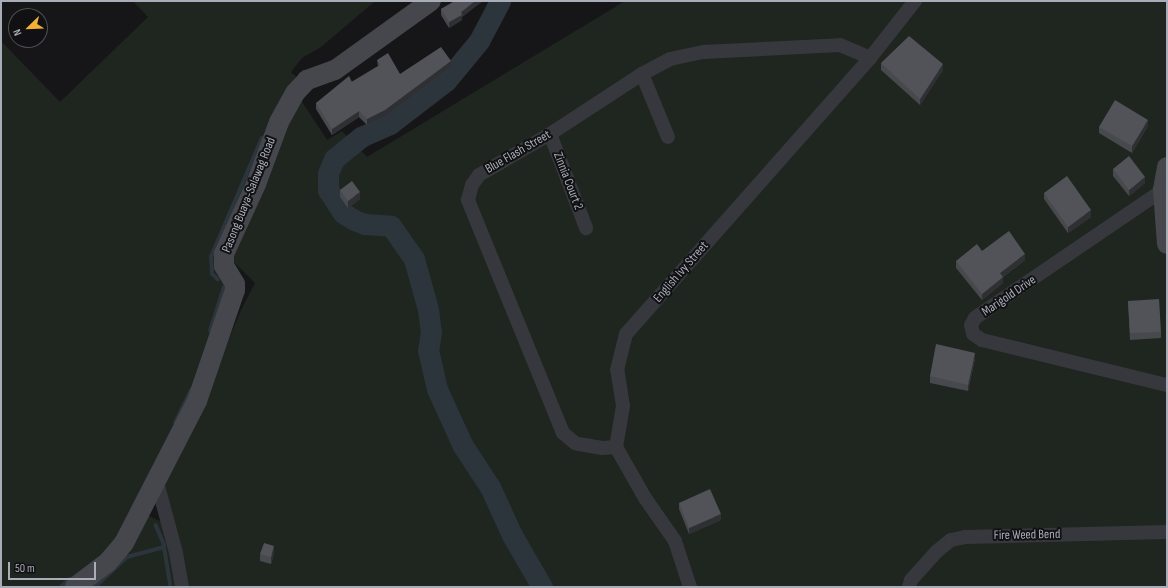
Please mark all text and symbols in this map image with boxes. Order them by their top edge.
north arrow [8,8,48,48]
text: N [10,27,25,38]
street label: Blue Flash Street [482,127,554,177]
street label: Pasong Buaya-Salawag Road [219,135,279,255]
street label: Zinnia Court 2 [550,150,586,212]
street label: English Ivy Street [650,238,712,306]
street label: Marigold Drive [979,272,1039,320]
street label: Fire Weed Bend [994,527,1060,543]
scale bar [10,554,98,580]
text: 50 m [15,561,35,576]

